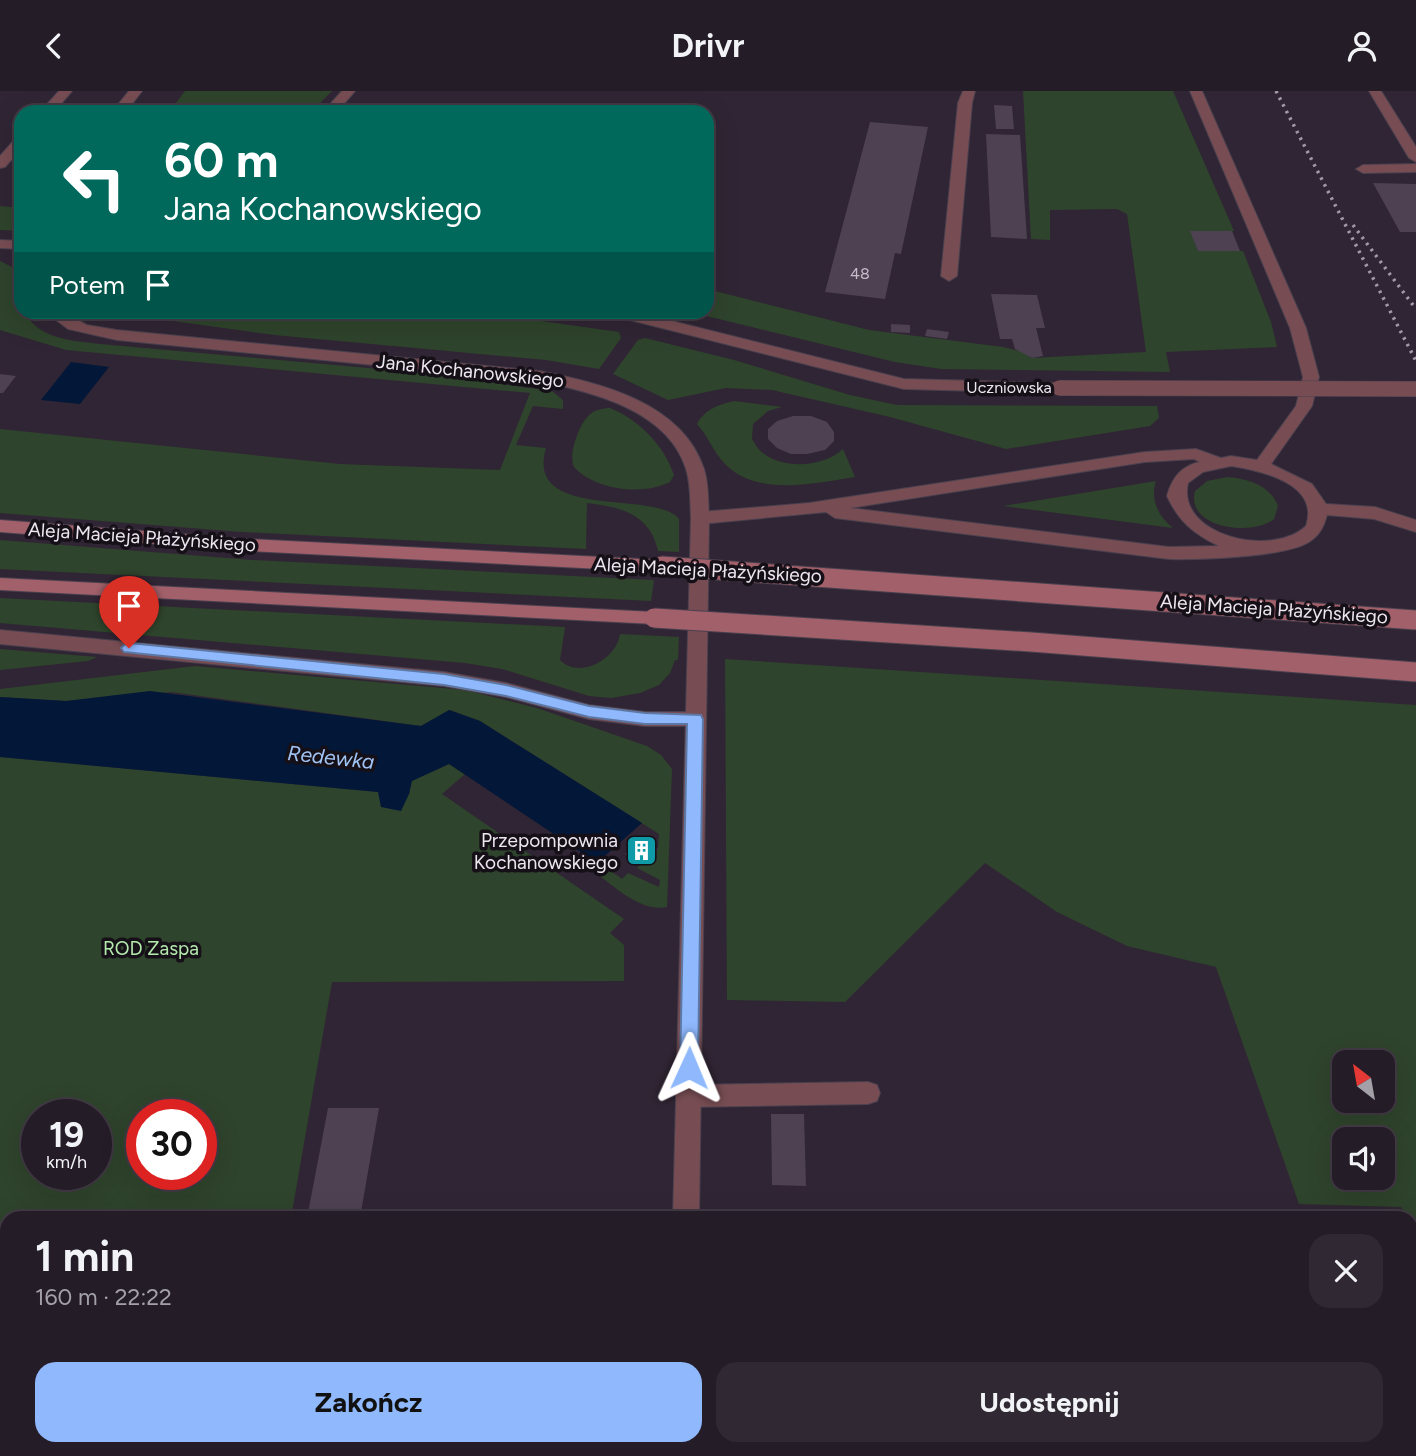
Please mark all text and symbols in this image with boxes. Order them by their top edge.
icon: back [35,27,73,65]
text: Drivr [672,27,744,65]
icon: person [1343,27,1381,65]
text: 60 m [164,130,279,189]
icon: left [49,133,140,224]
text: Jana Kochanowskiego [164,190,482,228]
house number: 48 [850,264,870,283]
icon: arrive [139,266,177,304]
text: Potem [49,269,125,301]
street label: Jana Kochanowskiego [375,350,565,392]
street label: Uczniowska [966,378,1052,397]
street label: Aleja Macieja Płażyńskiego [27,518,257,556]
street label: Aleja Macieja Płażyńskiego [593,553,823,587]
pin [99,576,159,648]
icon: arrive [110,587,148,625]
street label: Aleja Macieja Płażyńskiego [1159,590,1389,628]
water label: Redewka [286,740,376,774]
place label: Przepompownia Kochanowskiego [474,829,618,874]
building icon: Przepompownia Kochanowskiego [624,834,658,868]
park label: ROD Zaspa [103,937,199,960]
position arrow [652,1031,726,1105]
north arrow [1332,1050,1395,1113]
map controls [1332,1050,1395,1190]
speed limit sign: 30 [126,1099,217,1190]
text: 19 [49,1114,84,1156]
button: sound [1332,1127,1395,1190]
text: km/h [46,1151,87,1173]
text: 1 min [35,1231,134,1282]
button: close [1309,1234,1383,1308]
text: 160 m · 22:22 [35,1283,172,1311]
button: Zakończ [35,1362,702,1442]
button: Udostępnij [716,1362,1383,1442]

